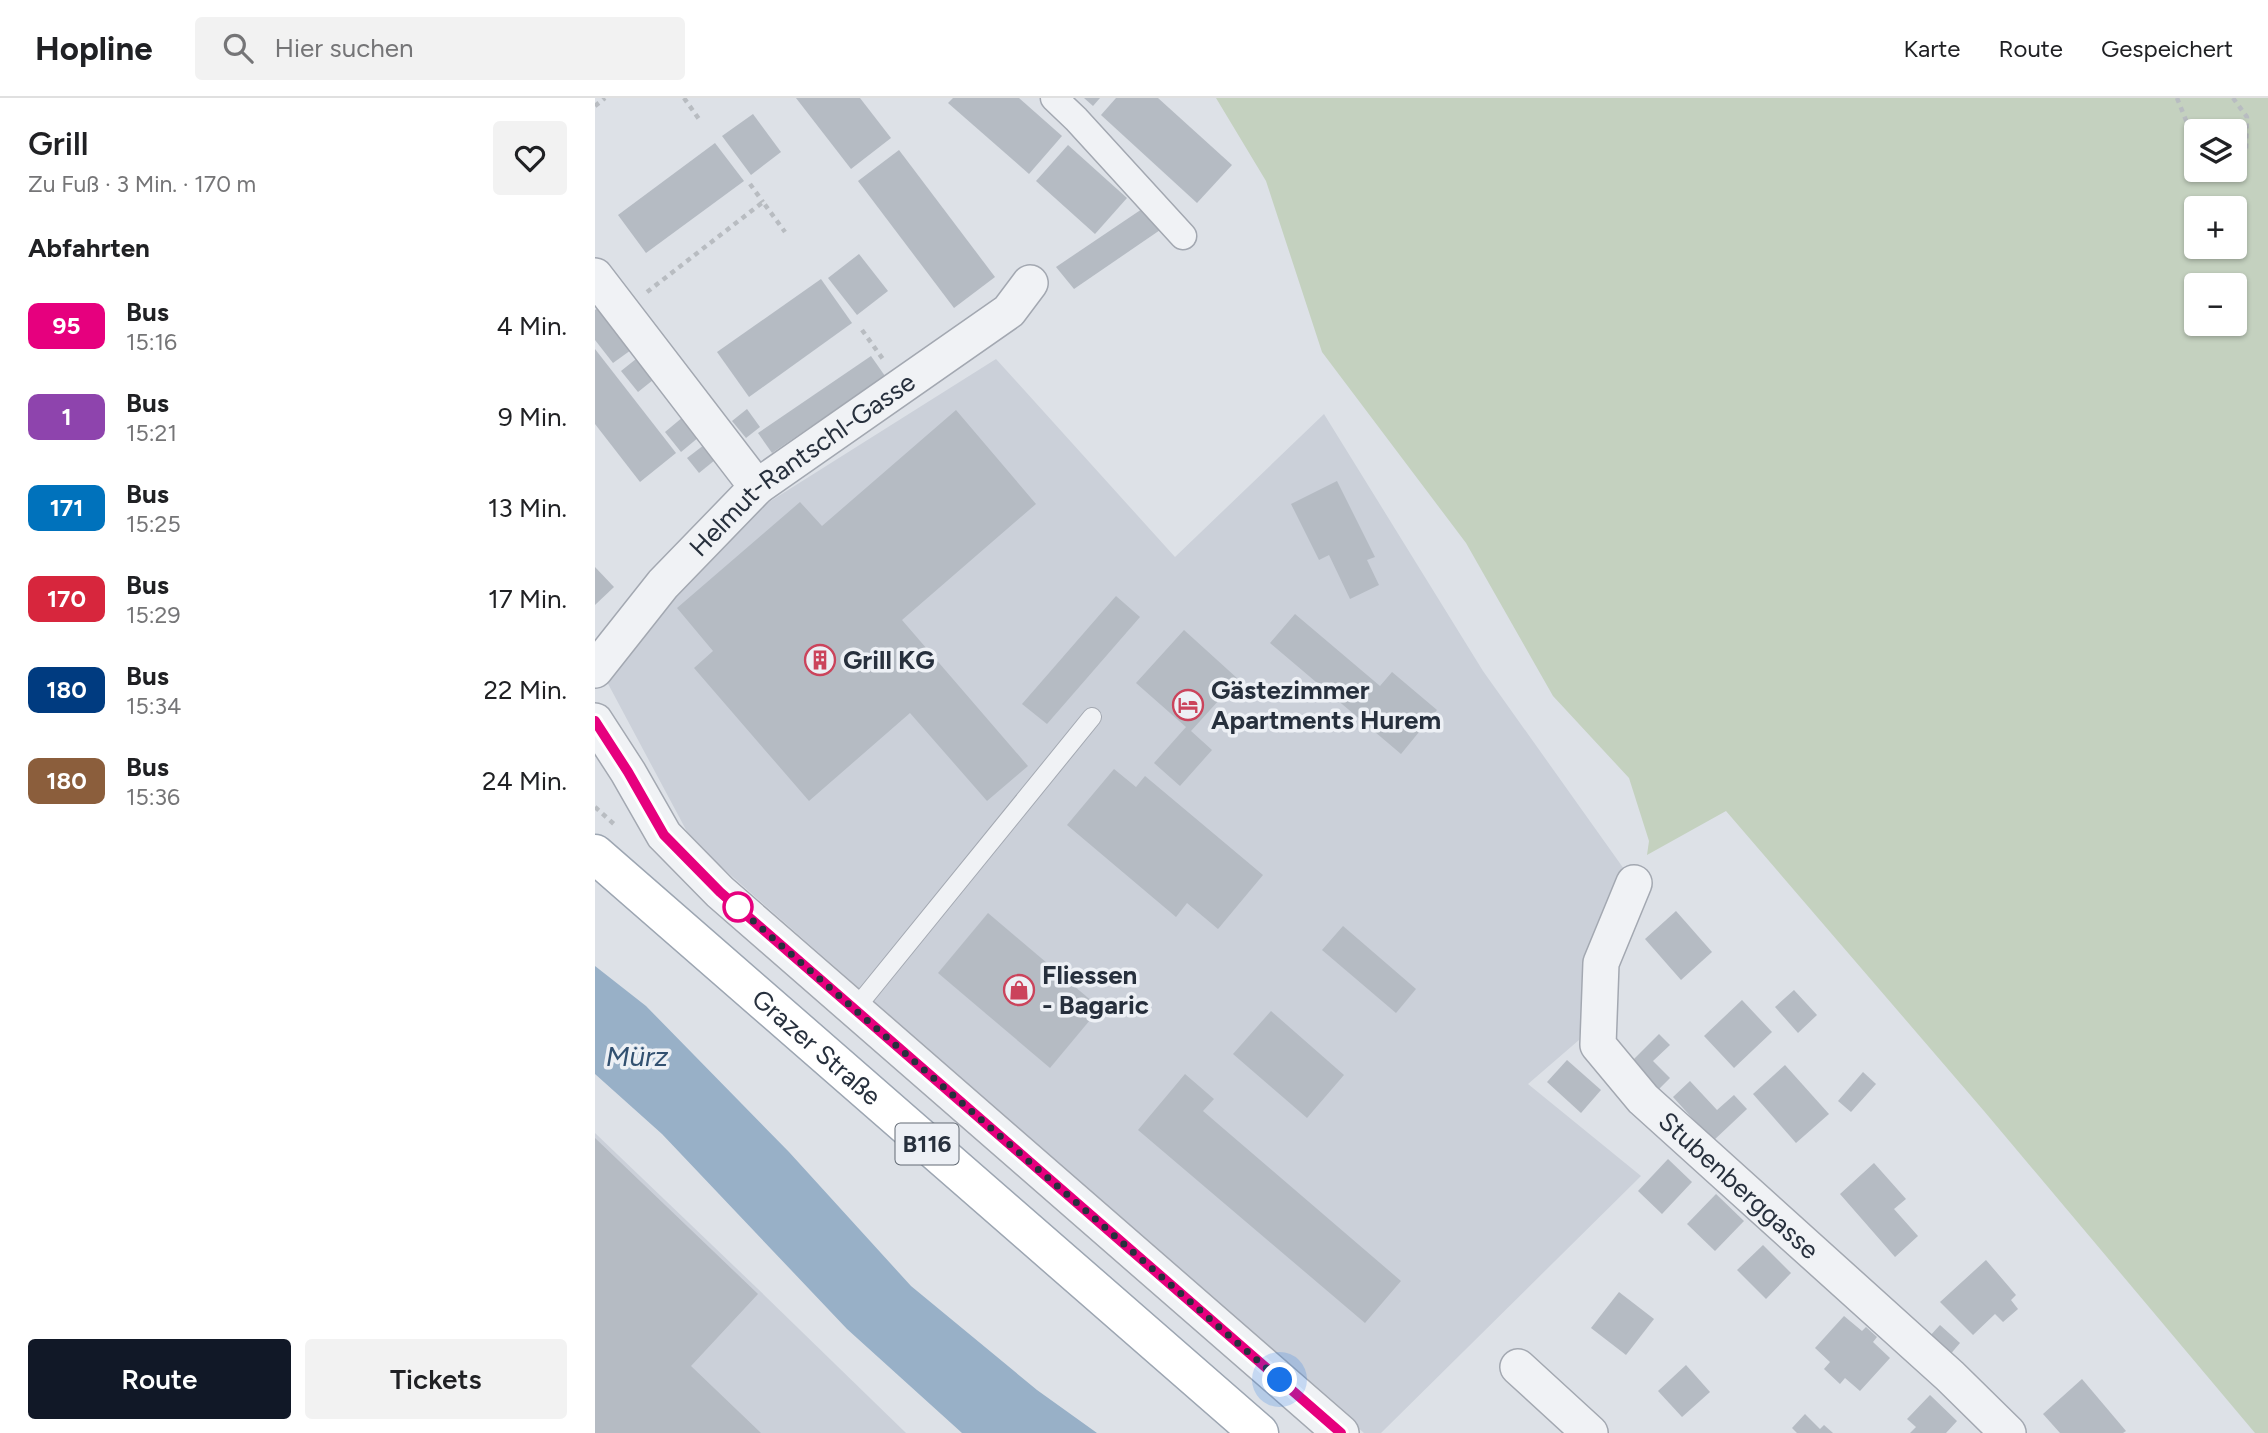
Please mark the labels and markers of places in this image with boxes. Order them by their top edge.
building icon: Grill KG [803,643,837,677]
place label: Grill KG [843,644,935,676]
place label: Gästezimmer Apartments Hurem [1211,674,1441,736]
hotel icon: Gästezimmer Apartments Hurem [1171,688,1205,722]
unlabelled marker [723,892,753,922]
place label: Fliessen - Bagaric [1042,959,1149,1021]
shop icon: Fliessen - Bagaric [1002,973,1036,1007]

